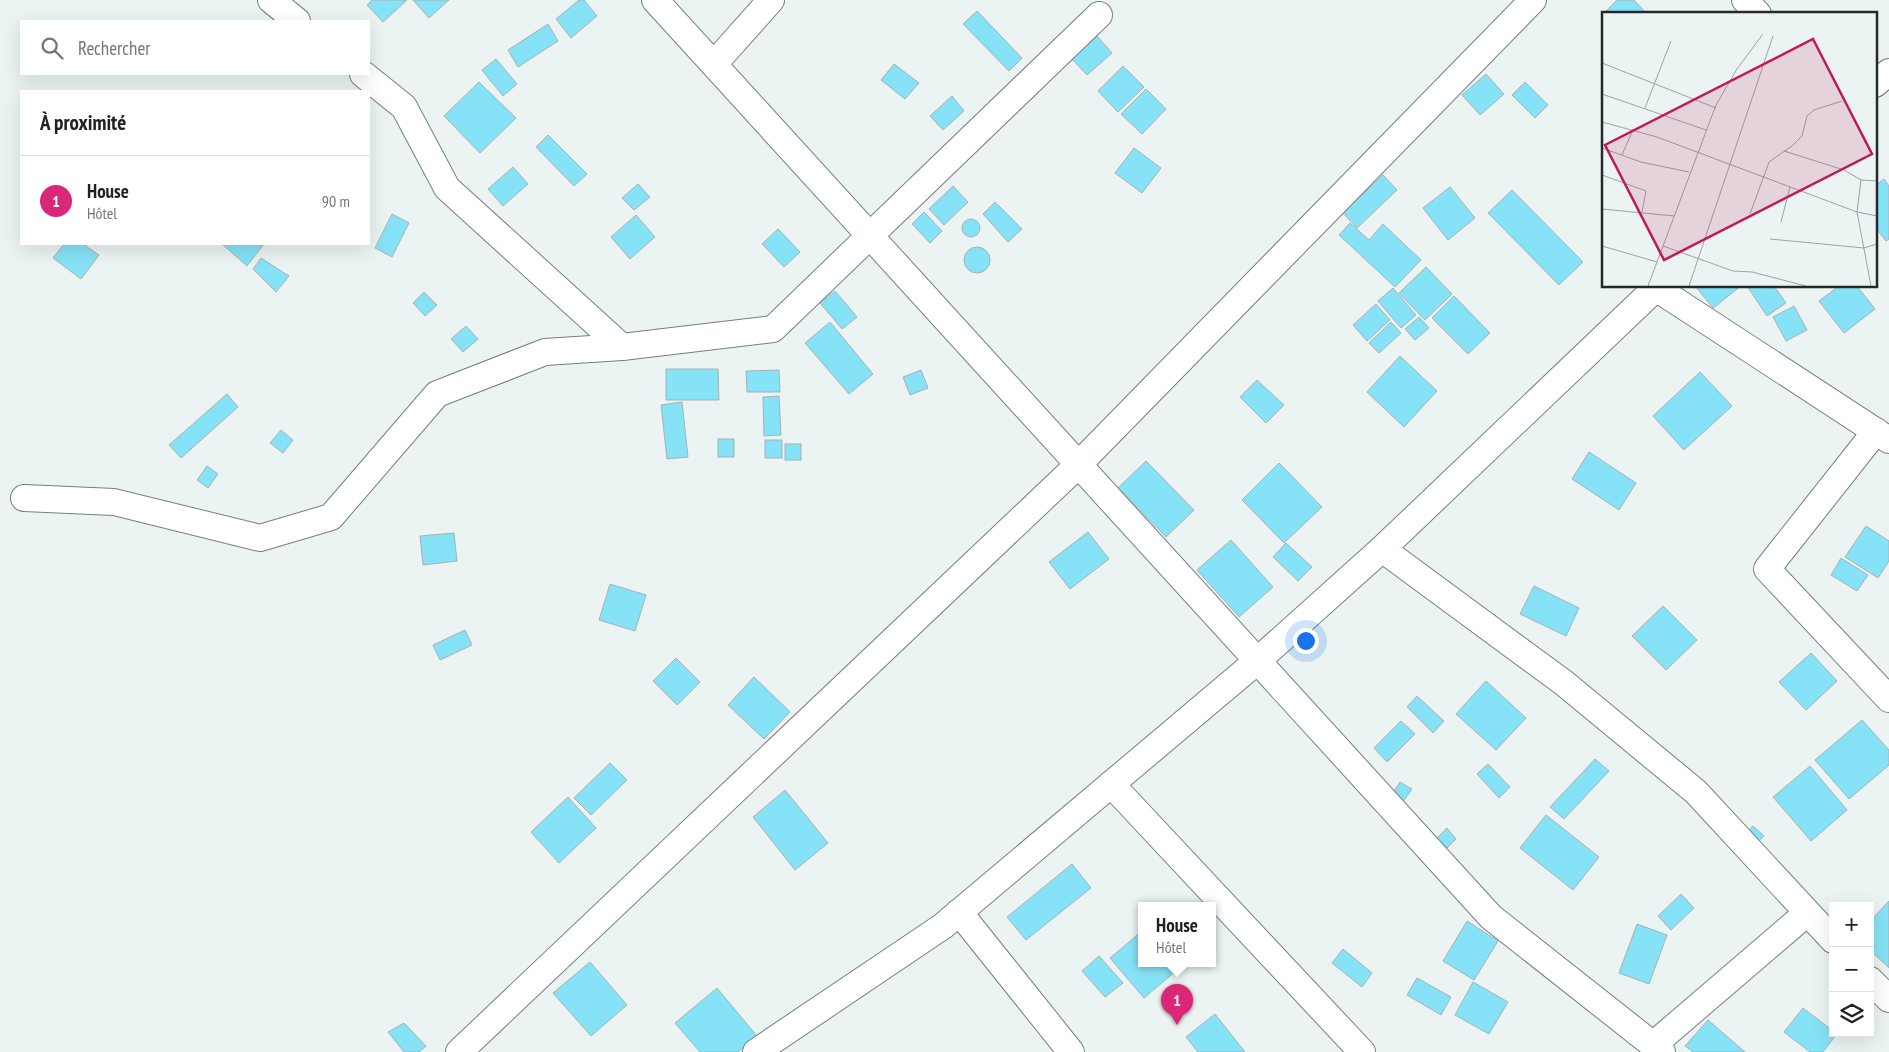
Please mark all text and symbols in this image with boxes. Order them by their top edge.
inset map [1602,12,1876,288]
search box [20,20,370,75]
icon: search [38,34,66,62]
text: Rechercher [78,36,150,60]
text: À proximité [40,109,126,136]
text: House [87,179,129,203]
text: 1 [52,191,60,211]
text: 90 m [322,191,350,211]
text: Hôtel [87,203,117,223]
your location [1293,628,1319,654]
popup [1138,902,1216,967]
map controls [1829,902,1874,1037]
button: + [1829,902,1874,947]
text: House [1156,913,1198,937]
text: Hôtel [1156,937,1186,957]
button: − [1829,947,1874,992]
pin: 1 [1161,984,1193,1025]
button: layers [1829,992,1874,1037]

